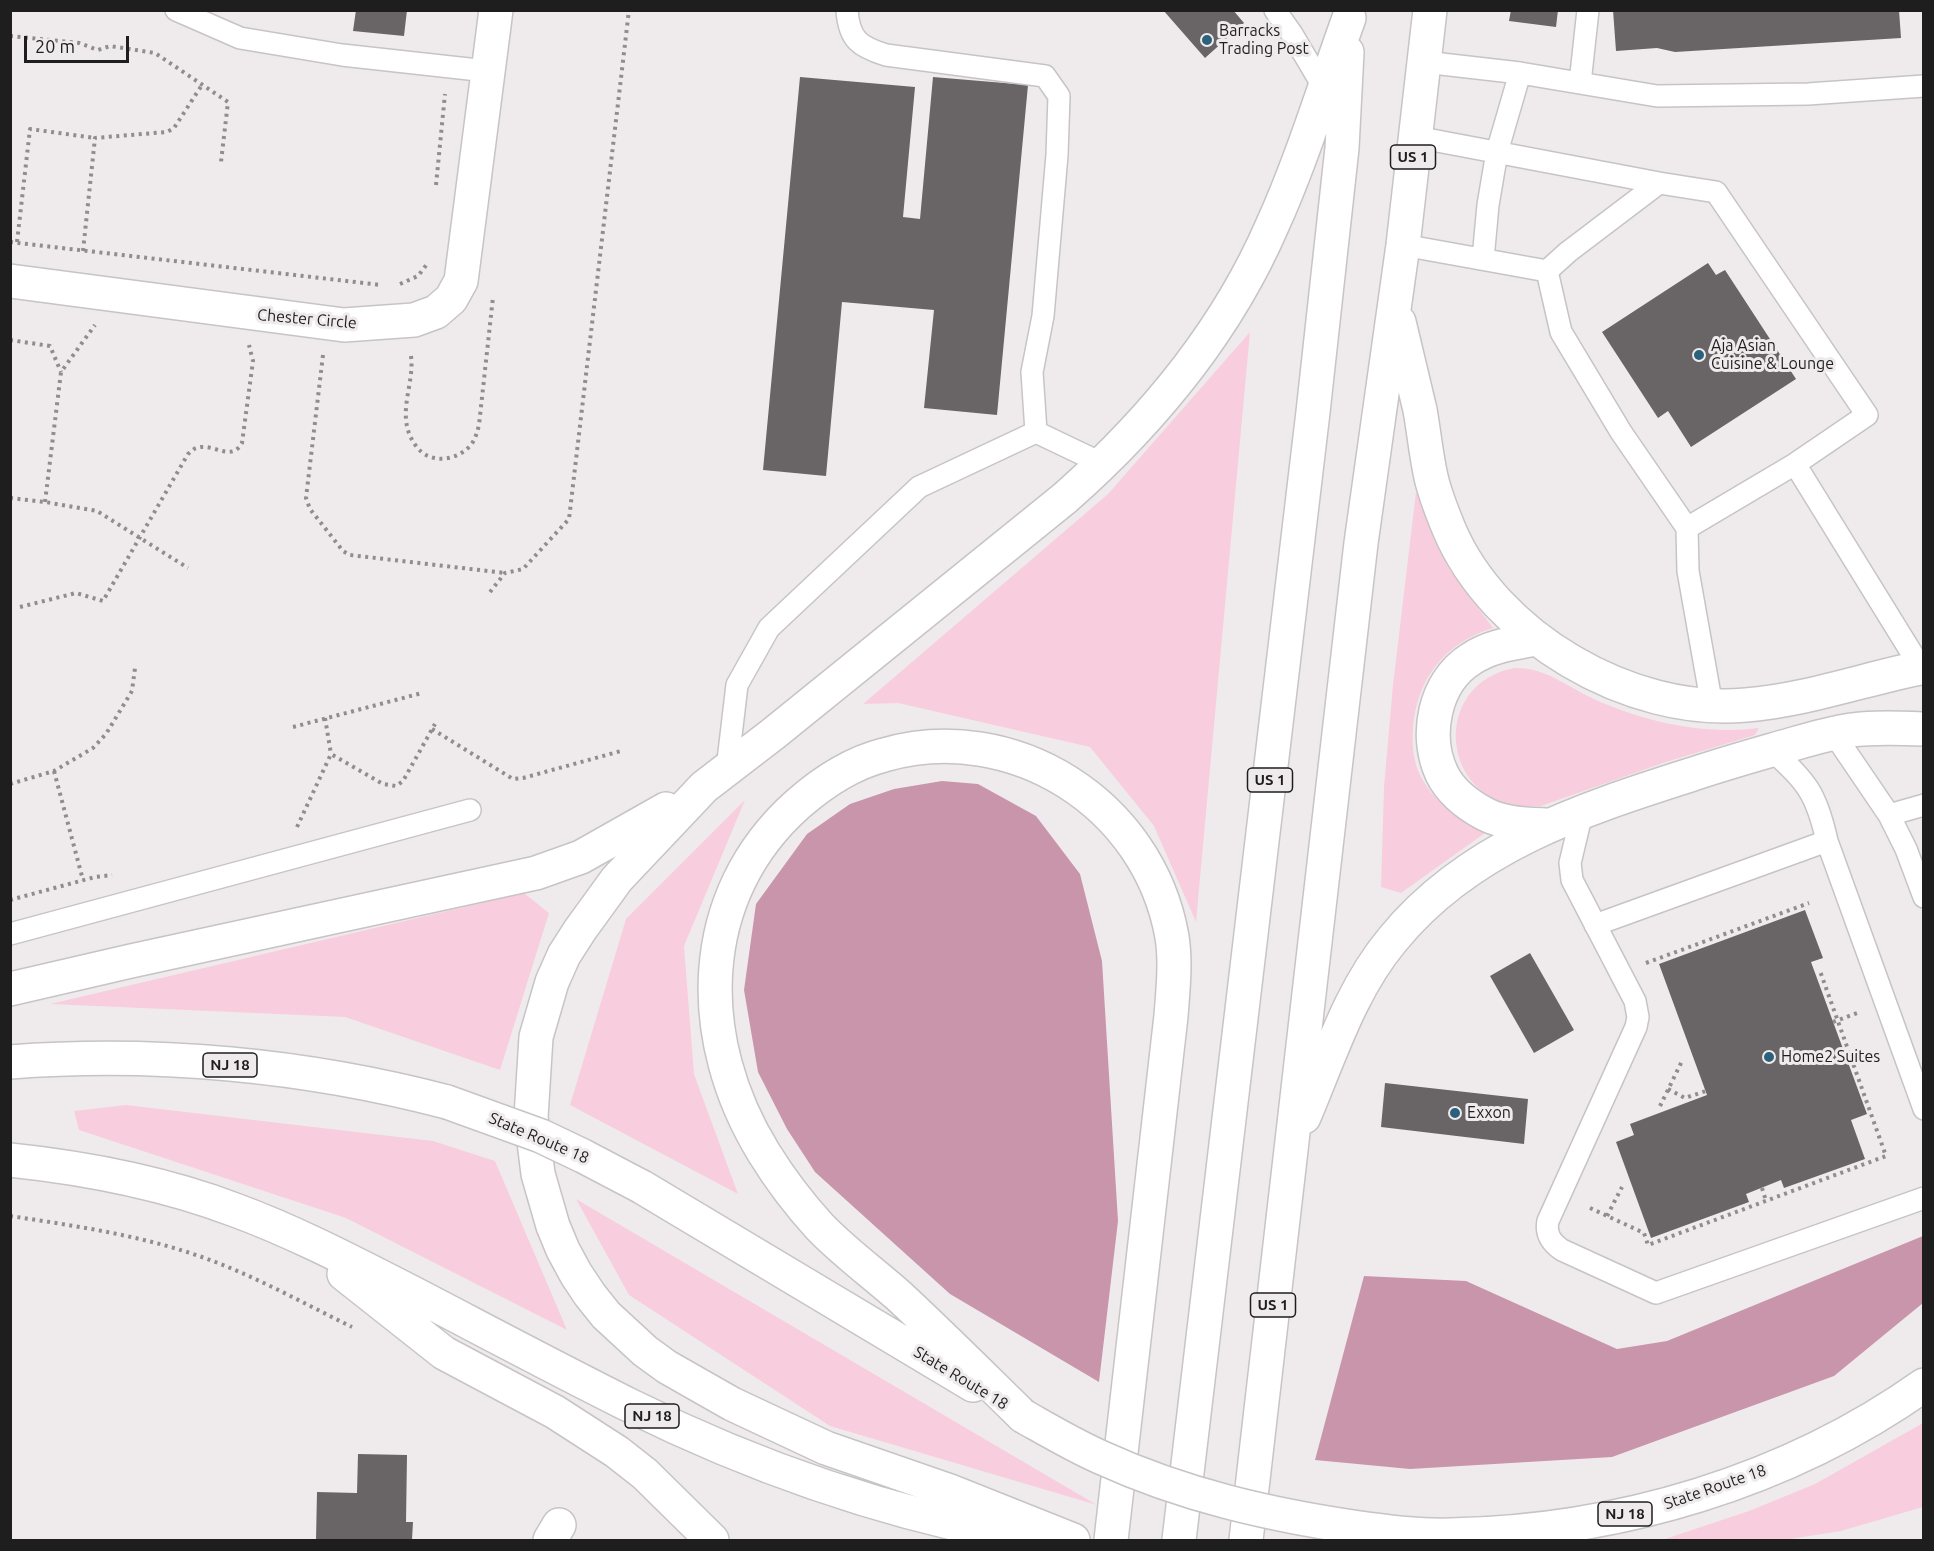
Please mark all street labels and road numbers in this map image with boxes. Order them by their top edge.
road number: US 1 [1390,145,1436,169]
street label: Chester Circle [256,305,358,333]
road number: US 1 [1248,768,1292,792]
road number: NJ 18 [203,1053,257,1077]
street label: State Route 18 [486,1108,592,1168]
road number: US 1 [1250,1293,1296,1317]
street label: State Route 18 [910,1342,1012,1414]
road number: NJ 18 [625,1404,679,1428]
street label: State Route 18 [1661,1461,1769,1513]
road number: NJ 18 [1598,1502,1652,1526]

